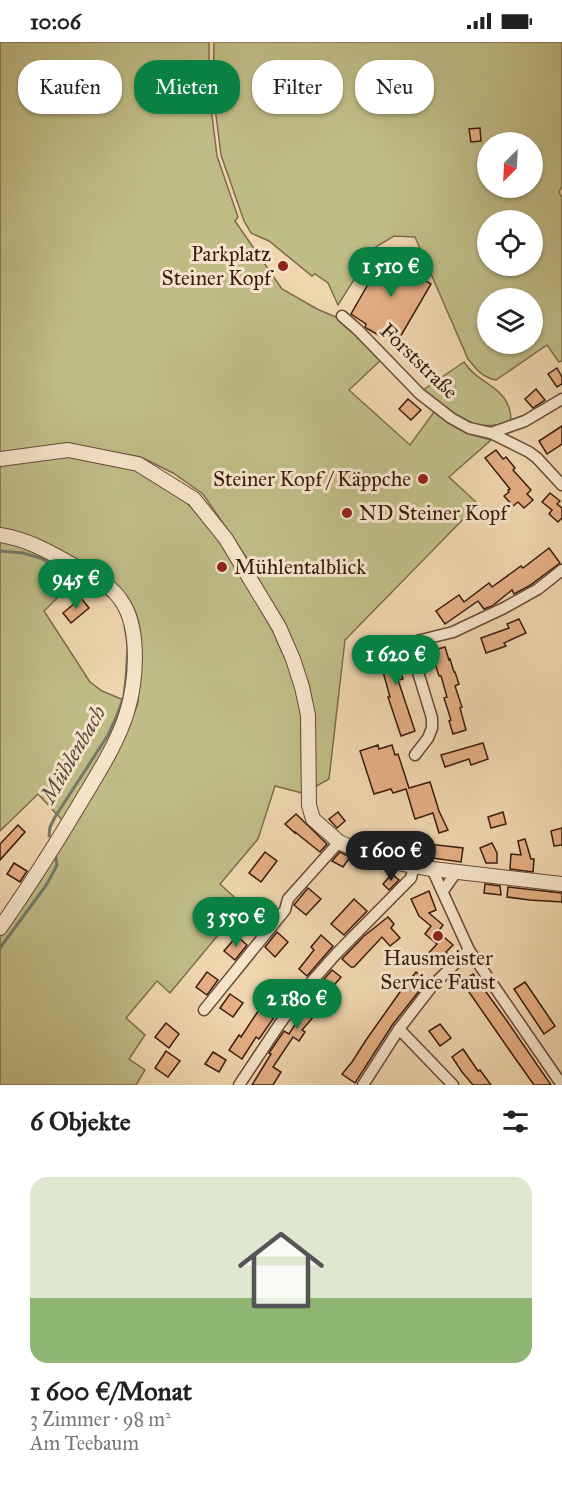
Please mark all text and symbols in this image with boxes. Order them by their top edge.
text: 10:06 [30,8,81,35]
chip: Kaufen [18,60,122,114]
chip: Mieten [134,60,240,114]
chip: Filter [252,60,343,114]
chip: Neu [355,60,434,114]
north arrow [477,132,543,198]
map controls [477,132,543,354]
button: locate [477,210,543,276]
place label: Parkplatz Steiner Kopf [162,241,274,291]
pin: 1 510 € [336,247,446,298]
text: 1 510 € [362,254,420,278]
marker: Parkplatz Steiner Kopf [276,259,290,273]
button: layers [477,288,543,354]
street label: Forststraße [375,317,464,405]
place label: Steiner Kopf / Käppche [213,466,411,492]
marker: Steiner Kopf / Käppche [416,472,430,486]
place label: ND Steiner Kopf [359,500,510,526]
marker: ND Steiner Kopf [340,506,354,520]
place label: Mühlentalblick [234,554,366,580]
pin: 945 € [34,559,118,610]
marker: Mühlentalblick [215,560,229,574]
text: 945 € [52,566,100,590]
pin: 1 620 € [341,635,451,686]
text: 1 620 € [366,642,426,666]
water label: Mühlenbach [33,700,112,809]
pin: 1 600 € [336,831,446,882]
text: 1 600 € [360,838,422,862]
pin: 3 550 € [181,897,291,948]
text: 3 550 € [207,904,265,928]
marker: Hausmeister Service Faust [431,929,445,943]
place label: Hausmeister Service Faust [380,945,496,995]
pin: 2 180 € [242,979,352,1030]
text: 2 180 € [267,986,327,1010]
text: 6 Objekte [30,1105,130,1137]
icon: filters [499,1105,532,1138]
icon: home [227,1216,335,1324]
text: 1 600 €/Monat [30,1375,192,1407]
text: 3 Zimmer · 98 m² [30,1407,171,1431]
text: Am Teebaum [30,1431,139,1455]

